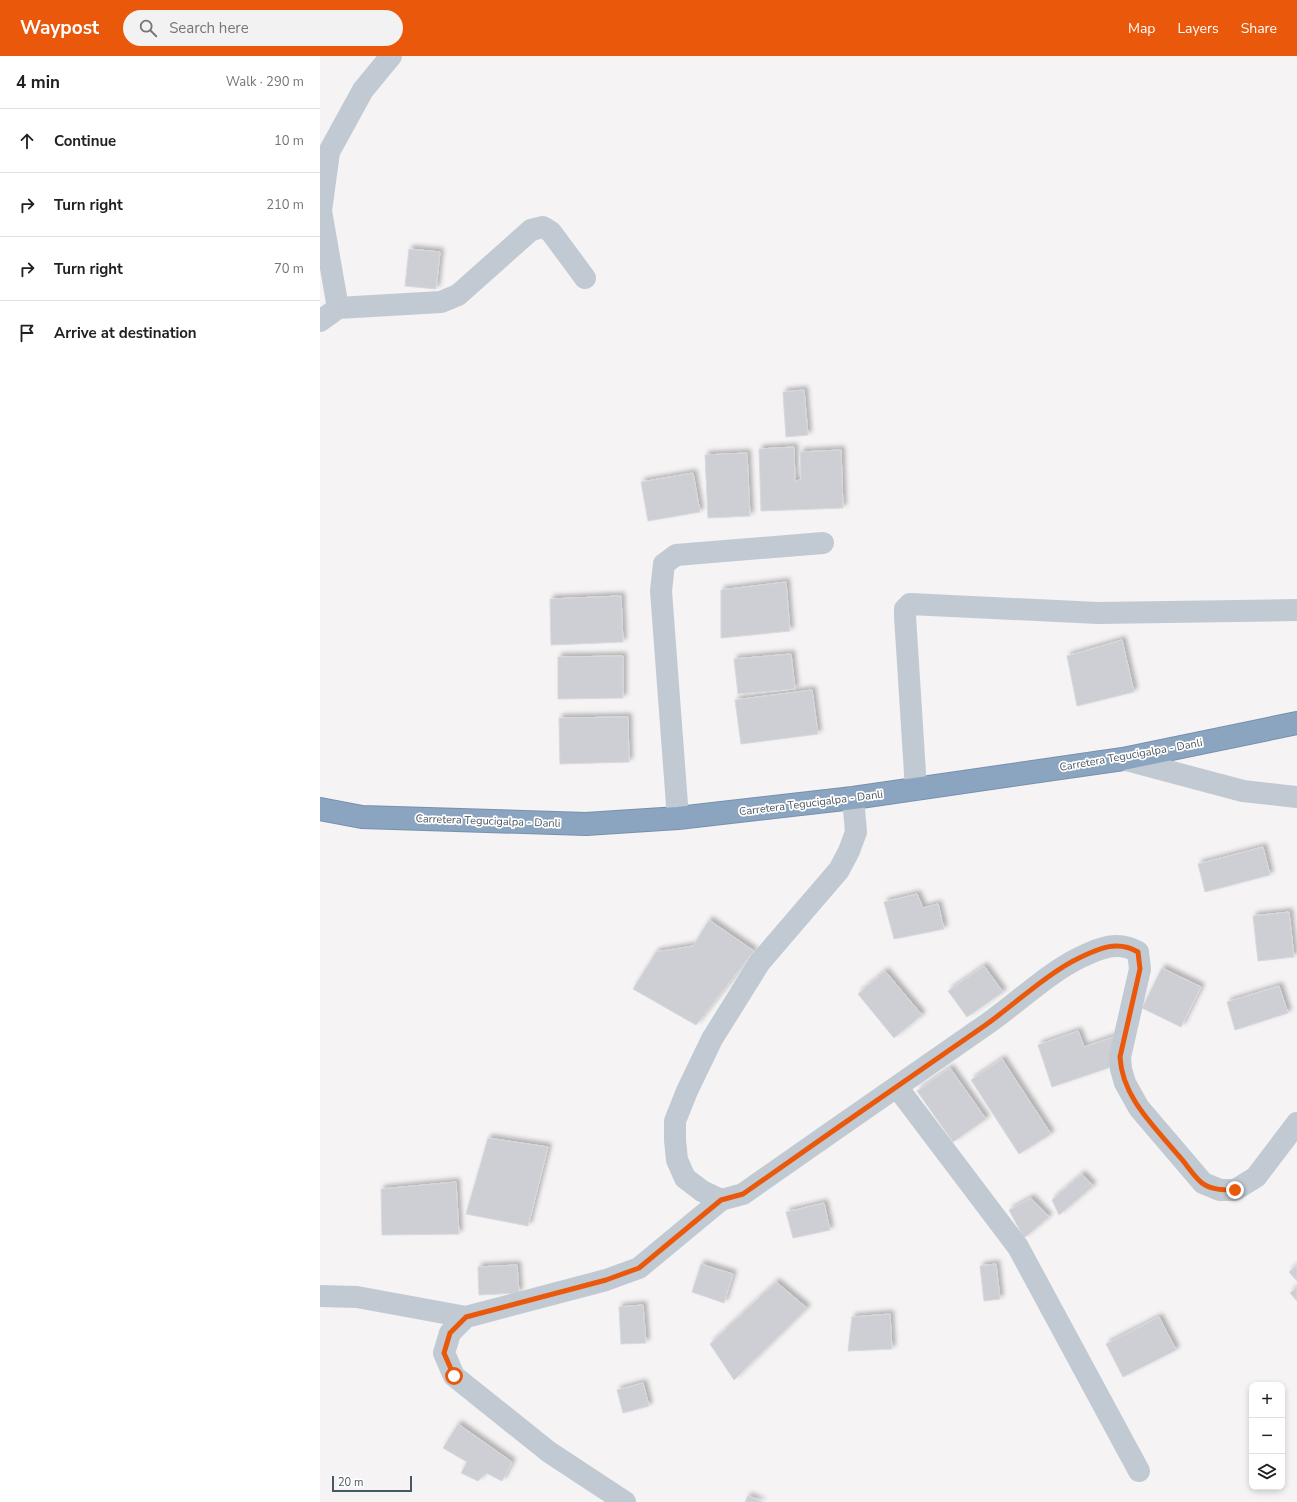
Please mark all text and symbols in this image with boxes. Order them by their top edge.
search box [123,10,403,46]
text: Waypost [20,15,99,41]
icon: search [137,17,159,39]
text: Search here [169,18,249,38]
text: Map [1128,19,1155,38]
text: Layers [1177,19,1219,38]
text: Share [1241,19,1277,38]
text: 4 min [16,71,60,94]
text: Walk · 290 m [226,73,304,91]
icon: ahead [16,130,38,152]
text: Continue [54,131,116,151]
text: 10 m [274,132,304,150]
icon: right [16,194,38,216]
text: Turn right [54,195,123,215]
text: 210 m [266,196,304,214]
icon: right [16,258,38,280]
text: Turn right [54,259,123,279]
text: 70 m [274,260,304,278]
icon: arrive [16,322,38,344]
text: Arrive at destination [54,323,197,343]
street label: Carretera Tegucigalpa - Danli [1058,735,1204,775]
street label: Carretera Tegucigalpa - Danli [738,787,884,819]
street label: Carretera Tegucigalpa - Danli [415,811,561,831]
route end [1226,1181,1244,1199]
route start [445,1367,463,1385]
map controls [1249,1382,1285,1490]
button: + [1249,1382,1285,1418]
button: − [1249,1418,1285,1454]
button: layers [1249,1454,1285,1490]
scale bar [332,1474,412,1493]
text: 20 m [338,1475,363,1490]

